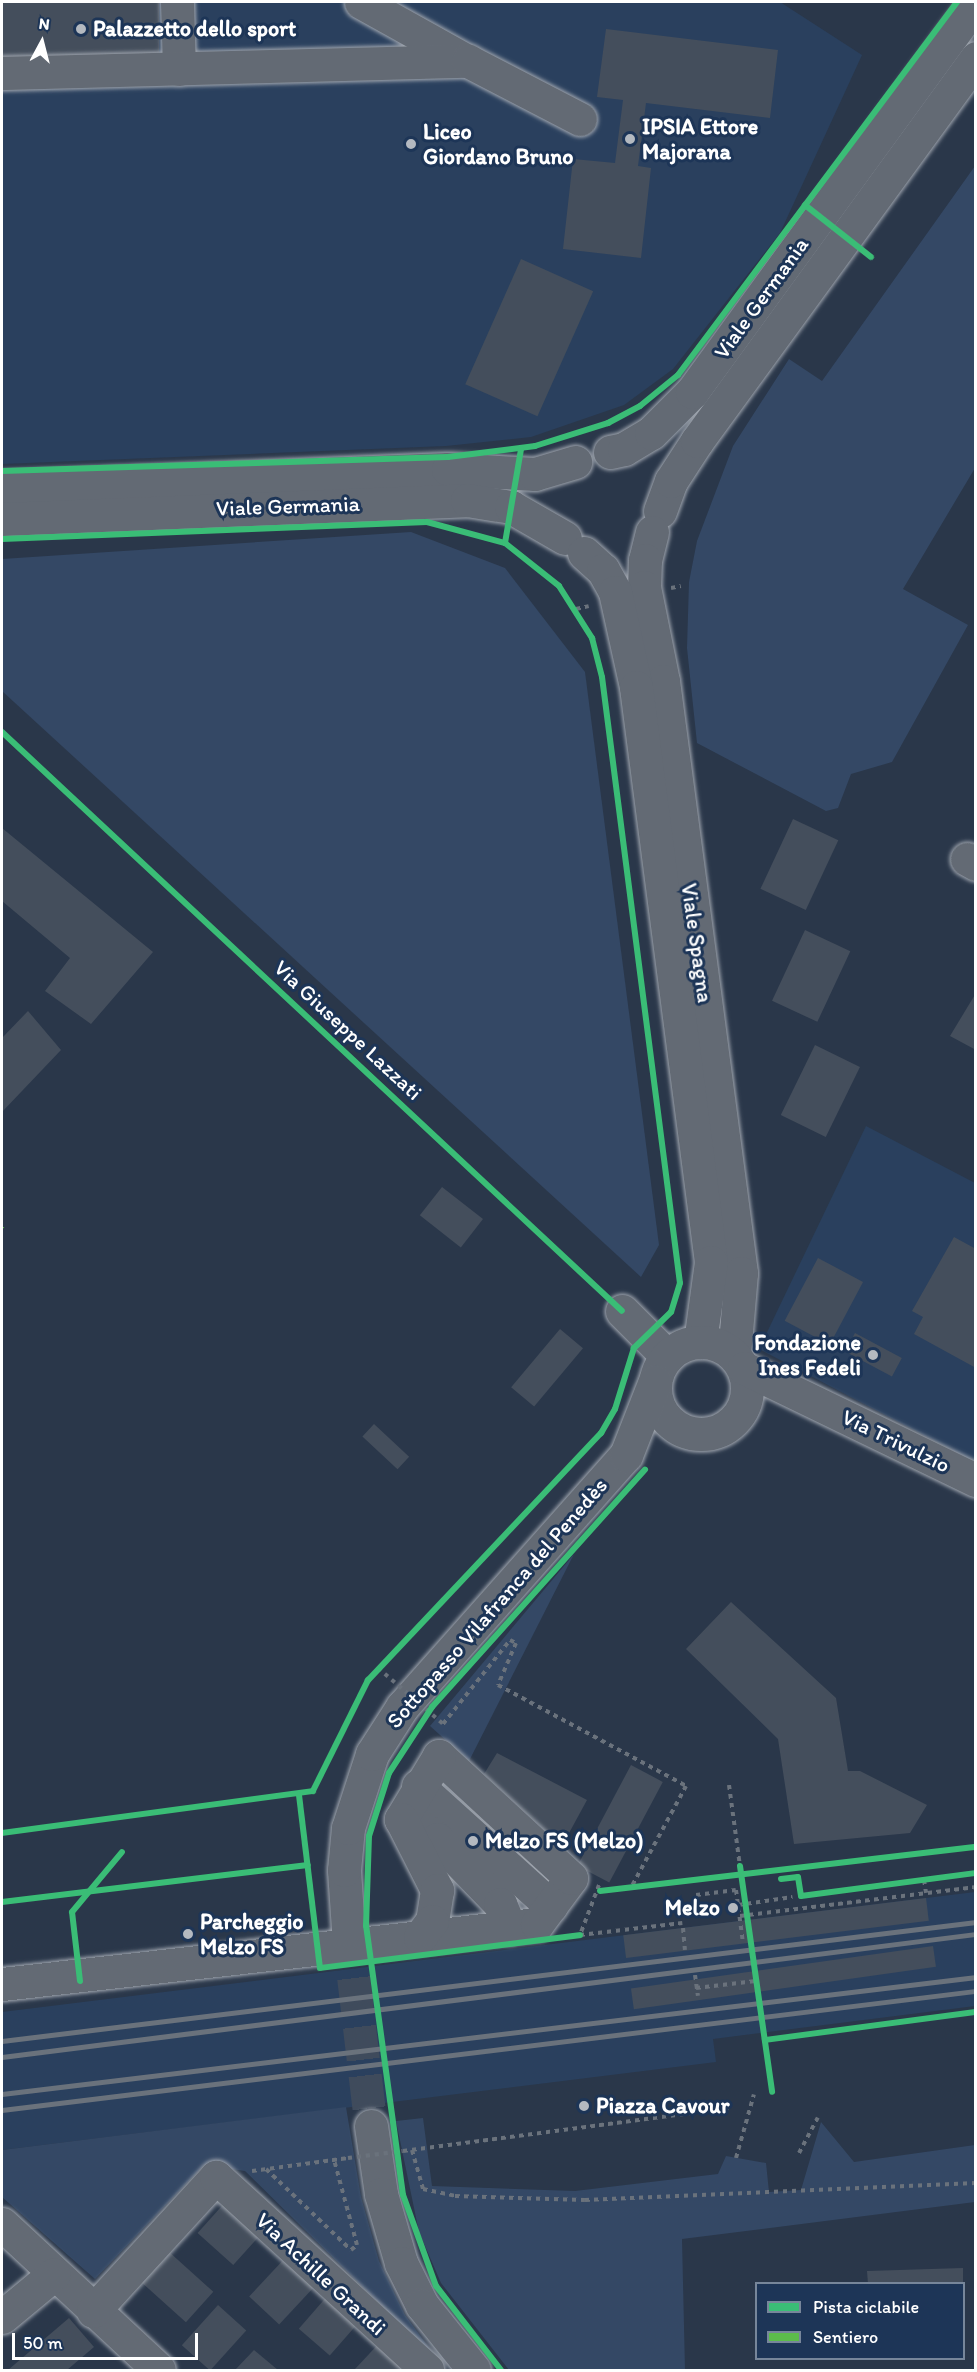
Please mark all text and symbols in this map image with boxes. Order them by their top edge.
north arrow [12,12,72,72]
text: N [38,14,51,34]
place label: Palazzetto dello sport [93,16,296,42]
marker: Palazzetto dello sport [74,22,88,36]
place label: IPSIA Ettore Majorana [642,113,758,164]
place label: Liceo Giordano Bruno [423,118,574,170]
marker: IPSIA Ettore Majorana [623,132,637,146]
marker: Liceo Giordano Bruno [404,137,418,151]
street label: Viale Germania [708,232,814,364]
street label: Viale Germania [216,490,360,522]
street label: Viale Spagna [675,881,719,1005]
street label: Via Giuseppe Lazzati [268,955,428,1105]
place label: Fondazione Ines Fedeli [754,1329,861,1380]
marker: Fondazione Ines Fedeli [866,1348,880,1362]
street label: Via Trivulzio [839,1404,953,1478]
street label: Sottopasso Vilafranca del Penedès [381,1472,613,1734]
place label: Melzo FS (Melzo) [485,1828,643,1854]
marker: Melzo FS (Melzo) [466,1834,480,1848]
place label: Melzo [665,1895,720,1921]
marker: Melzo [724,1899,742,1917]
place label: Parcheggio Melzo FS [200,1908,304,1960]
marker: Parcheggio Melzo FS [181,1927,195,1941]
place label: Piazza Cavour [596,2093,729,2119]
marker: Piazza Cavour [577,2099,591,2113]
street label: Via Achille Grandi [250,2207,392,2341]
legend [755,2282,965,2360]
text: Pista ciclabile [813,2296,919,2318]
scale bar [15,2321,201,2359]
text: Sentiero [813,2326,878,2348]
text: 50 m [23,2332,63,2354]

